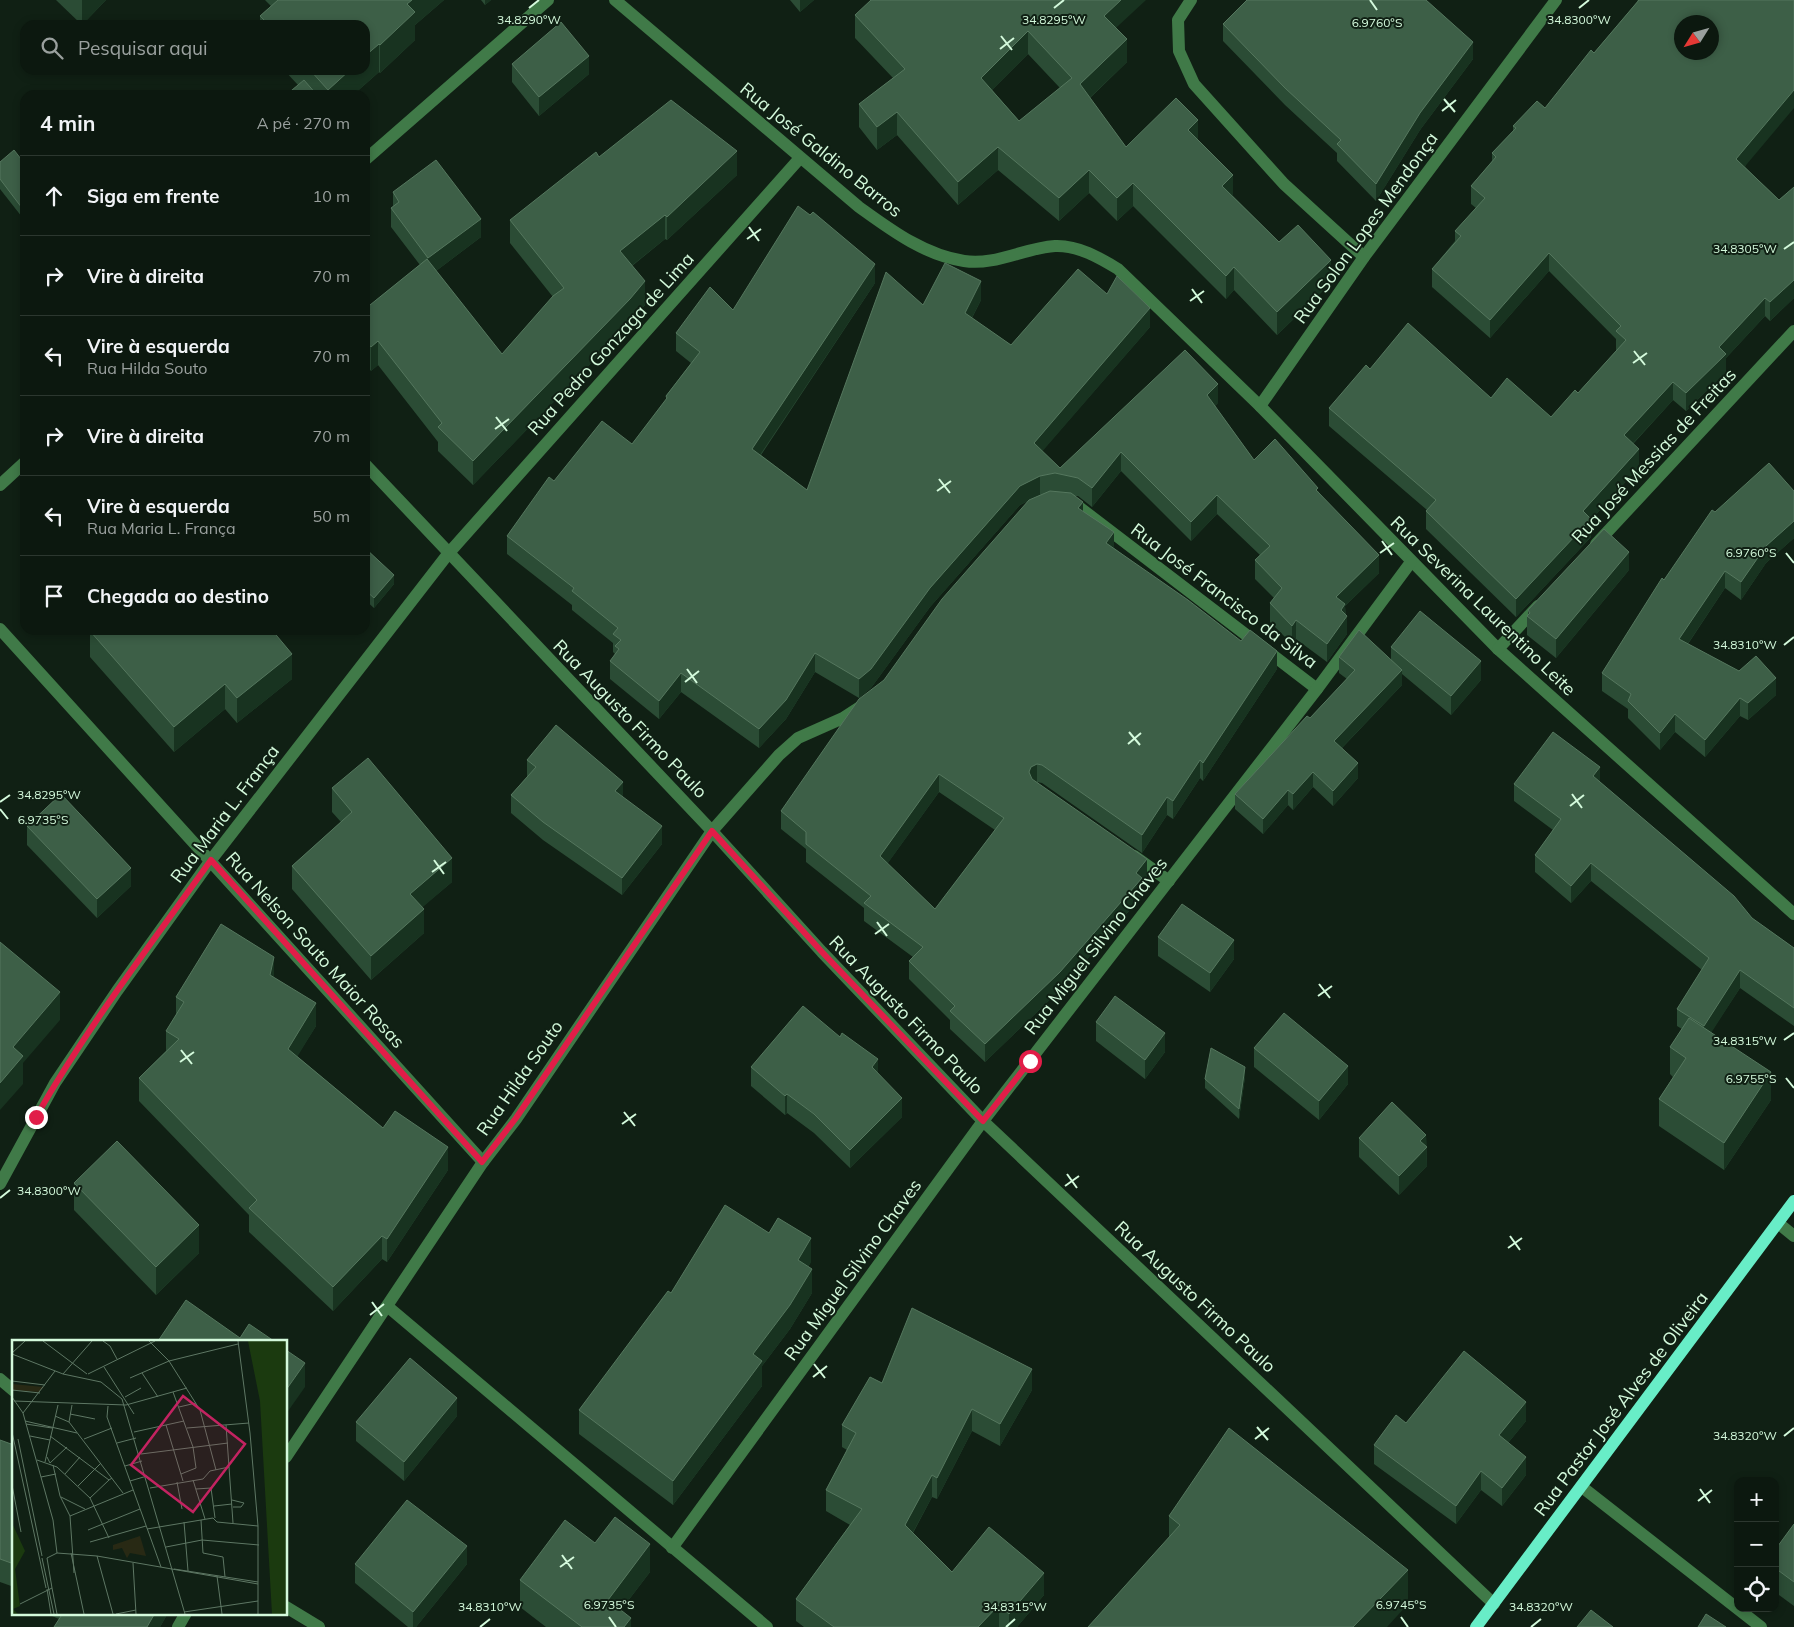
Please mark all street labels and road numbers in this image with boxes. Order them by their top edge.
street label: Rua José Galdino Barros [736,77,907,222]
street label: Rua Solon Lopes Mendonça [1288,128,1443,328]
street label: Rua Pedro Gonzaga de Lima [522,248,699,440]
street label: Rua José Messias de Freitas [1566,363,1741,548]
street label: Rua Severina Laurentino Leite [1386,511,1581,700]
street label: Rua José Francisco da Silva [1126,518,1322,673]
street label: Rua Augusto Firmo Paulo [548,634,712,803]
street label: Rua Maria L. França [165,740,284,887]
street label: Rua Nelson Souto Maior Rosas [221,847,410,1053]
street label: Rua Miguel Silvino Chaves [1019,852,1172,1039]
street label: Rua Augusto Firmo Paulo [824,930,988,1099]
street label: Rua Hilda Souto [471,1016,568,1140]
street label: Rua Miguel Silvino Chaves [779,1174,926,1365]
street label: Rua Augusto Firmo Paulo [1110,1216,1281,1377]
street label: Rua Pastor José Alves de Oliveira [1529,1287,1713,1521]

